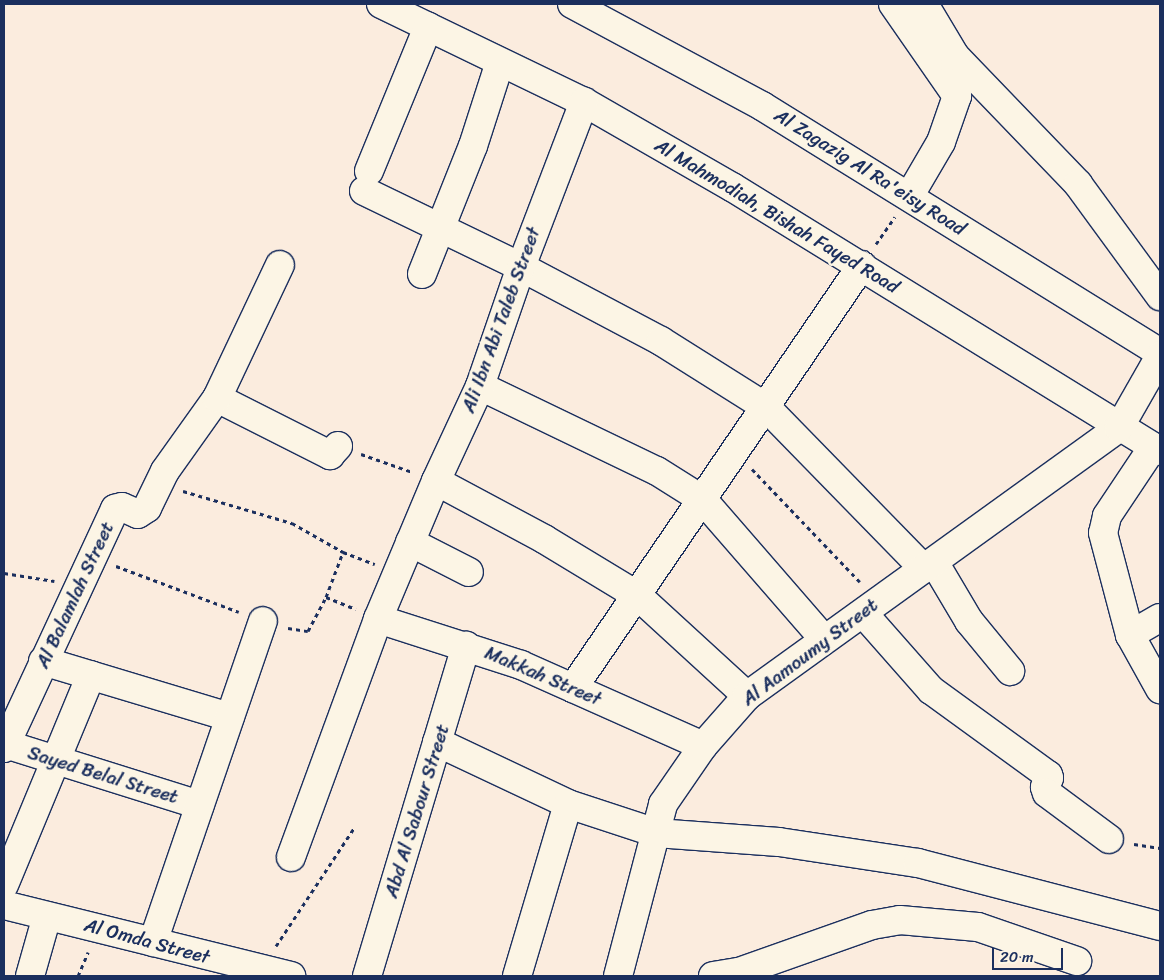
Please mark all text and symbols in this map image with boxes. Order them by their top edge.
street label: Al Zagazig Al Ra'eisy Road [770,104,970,240]
street label: Al Mahmodiah, Bishah Fayed Road [650,133,904,299]
street label: Ali Ibn Abi Taleb Street [456,223,546,417]
street label: Al Balamlah Street [31,518,119,672]
street label: Al Aamoumy Street [738,594,882,710]
street label: Makkah Street [481,641,605,711]
street label: Abd Al Sabour Street [380,721,454,901]
street label: Sayed Belal Street [24,741,182,809]
street label: Al Omda Street [82,913,212,969]
scale bar [994,938,1065,970]
text: 20 m [1000,944,1034,970]

